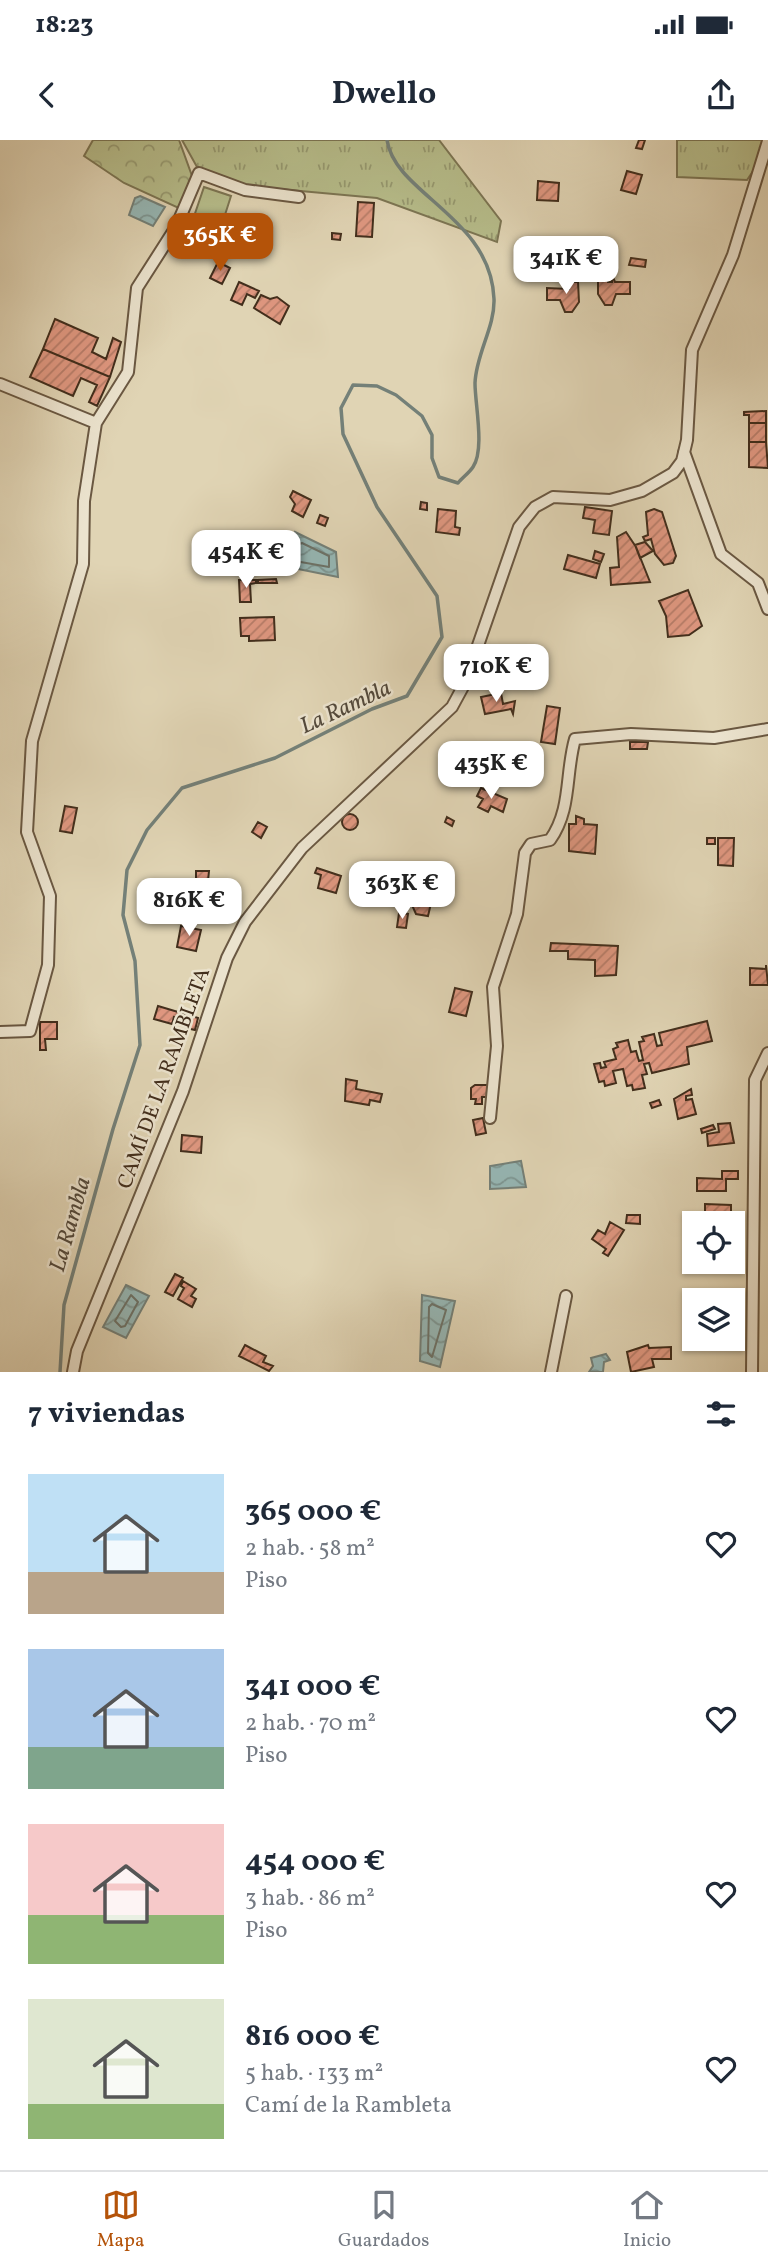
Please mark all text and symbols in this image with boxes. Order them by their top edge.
text: 18:23 [35,7,93,43]
text: Dwello [332,73,436,117]
icon: back [28,76,66,114]
icon: share [702,76,740,114]
pin: 365K € [163,214,277,273]
text: 365K € [183,220,257,252]
pin: 341K € [509,236,623,296]
text: 341K € [529,243,603,275]
pin: 454K € [189,531,303,590]
text: 454K € [208,537,284,569]
pin: 710K € [439,644,553,704]
text: 710K € [460,651,532,683]
water label: La Rambla [295,673,397,743]
pin: 435K € [434,742,548,801]
text: 435K € [454,748,528,780]
pin: 363K € [345,862,459,921]
text: 363K € [365,868,439,900]
pin: 816K € [132,878,246,938]
text: 816K € [153,885,225,917]
street label: CAMÍ DE LA RAMBLETA [111,964,218,1193]
water label: La Rambla [42,1173,100,1276]
map controls [682,1211,745,1351]
button: locate [682,1211,745,1274]
button: layers [682,1288,745,1351]
text: 7 viviendas [28,1393,185,1435]
icon: filters [702,1395,740,1433]
text: 365 000 € [245,1491,381,1533]
icon: home [84,1502,168,1586]
icon: heart [702,1525,740,1563]
text: 2 hab. · 58 m² [245,1533,375,1565]
text: Piso [245,1565,287,1597]
text: 341 000 € [245,1666,381,1708]
icon: home [84,1677,168,1761]
icon: heart [702,1700,740,1738]
text: 2 hab. · 70 m² [245,1708,376,1740]
text: Piso [245,1740,287,1772]
text: 454 000 € [245,1841,385,1883]
icon: home [84,1852,168,1936]
icon: heart [702,1875,740,1913]
text: 3 hab. · 86 m² [245,1883,375,1915]
text: Piso [245,1915,287,1947]
text: 816 000 € [245,2016,380,2058]
icon: home [84,2027,168,2111]
icon: heart [702,2050,740,2088]
text: 5 hab. · 133 m² [245,2058,383,2090]
text: Camí de la Rambleta [245,2090,452,2122]
tab: Mapa [97,2186,144,2254]
tab: Guardados [338,2186,429,2254]
tab: Inicio [623,2186,671,2254]

